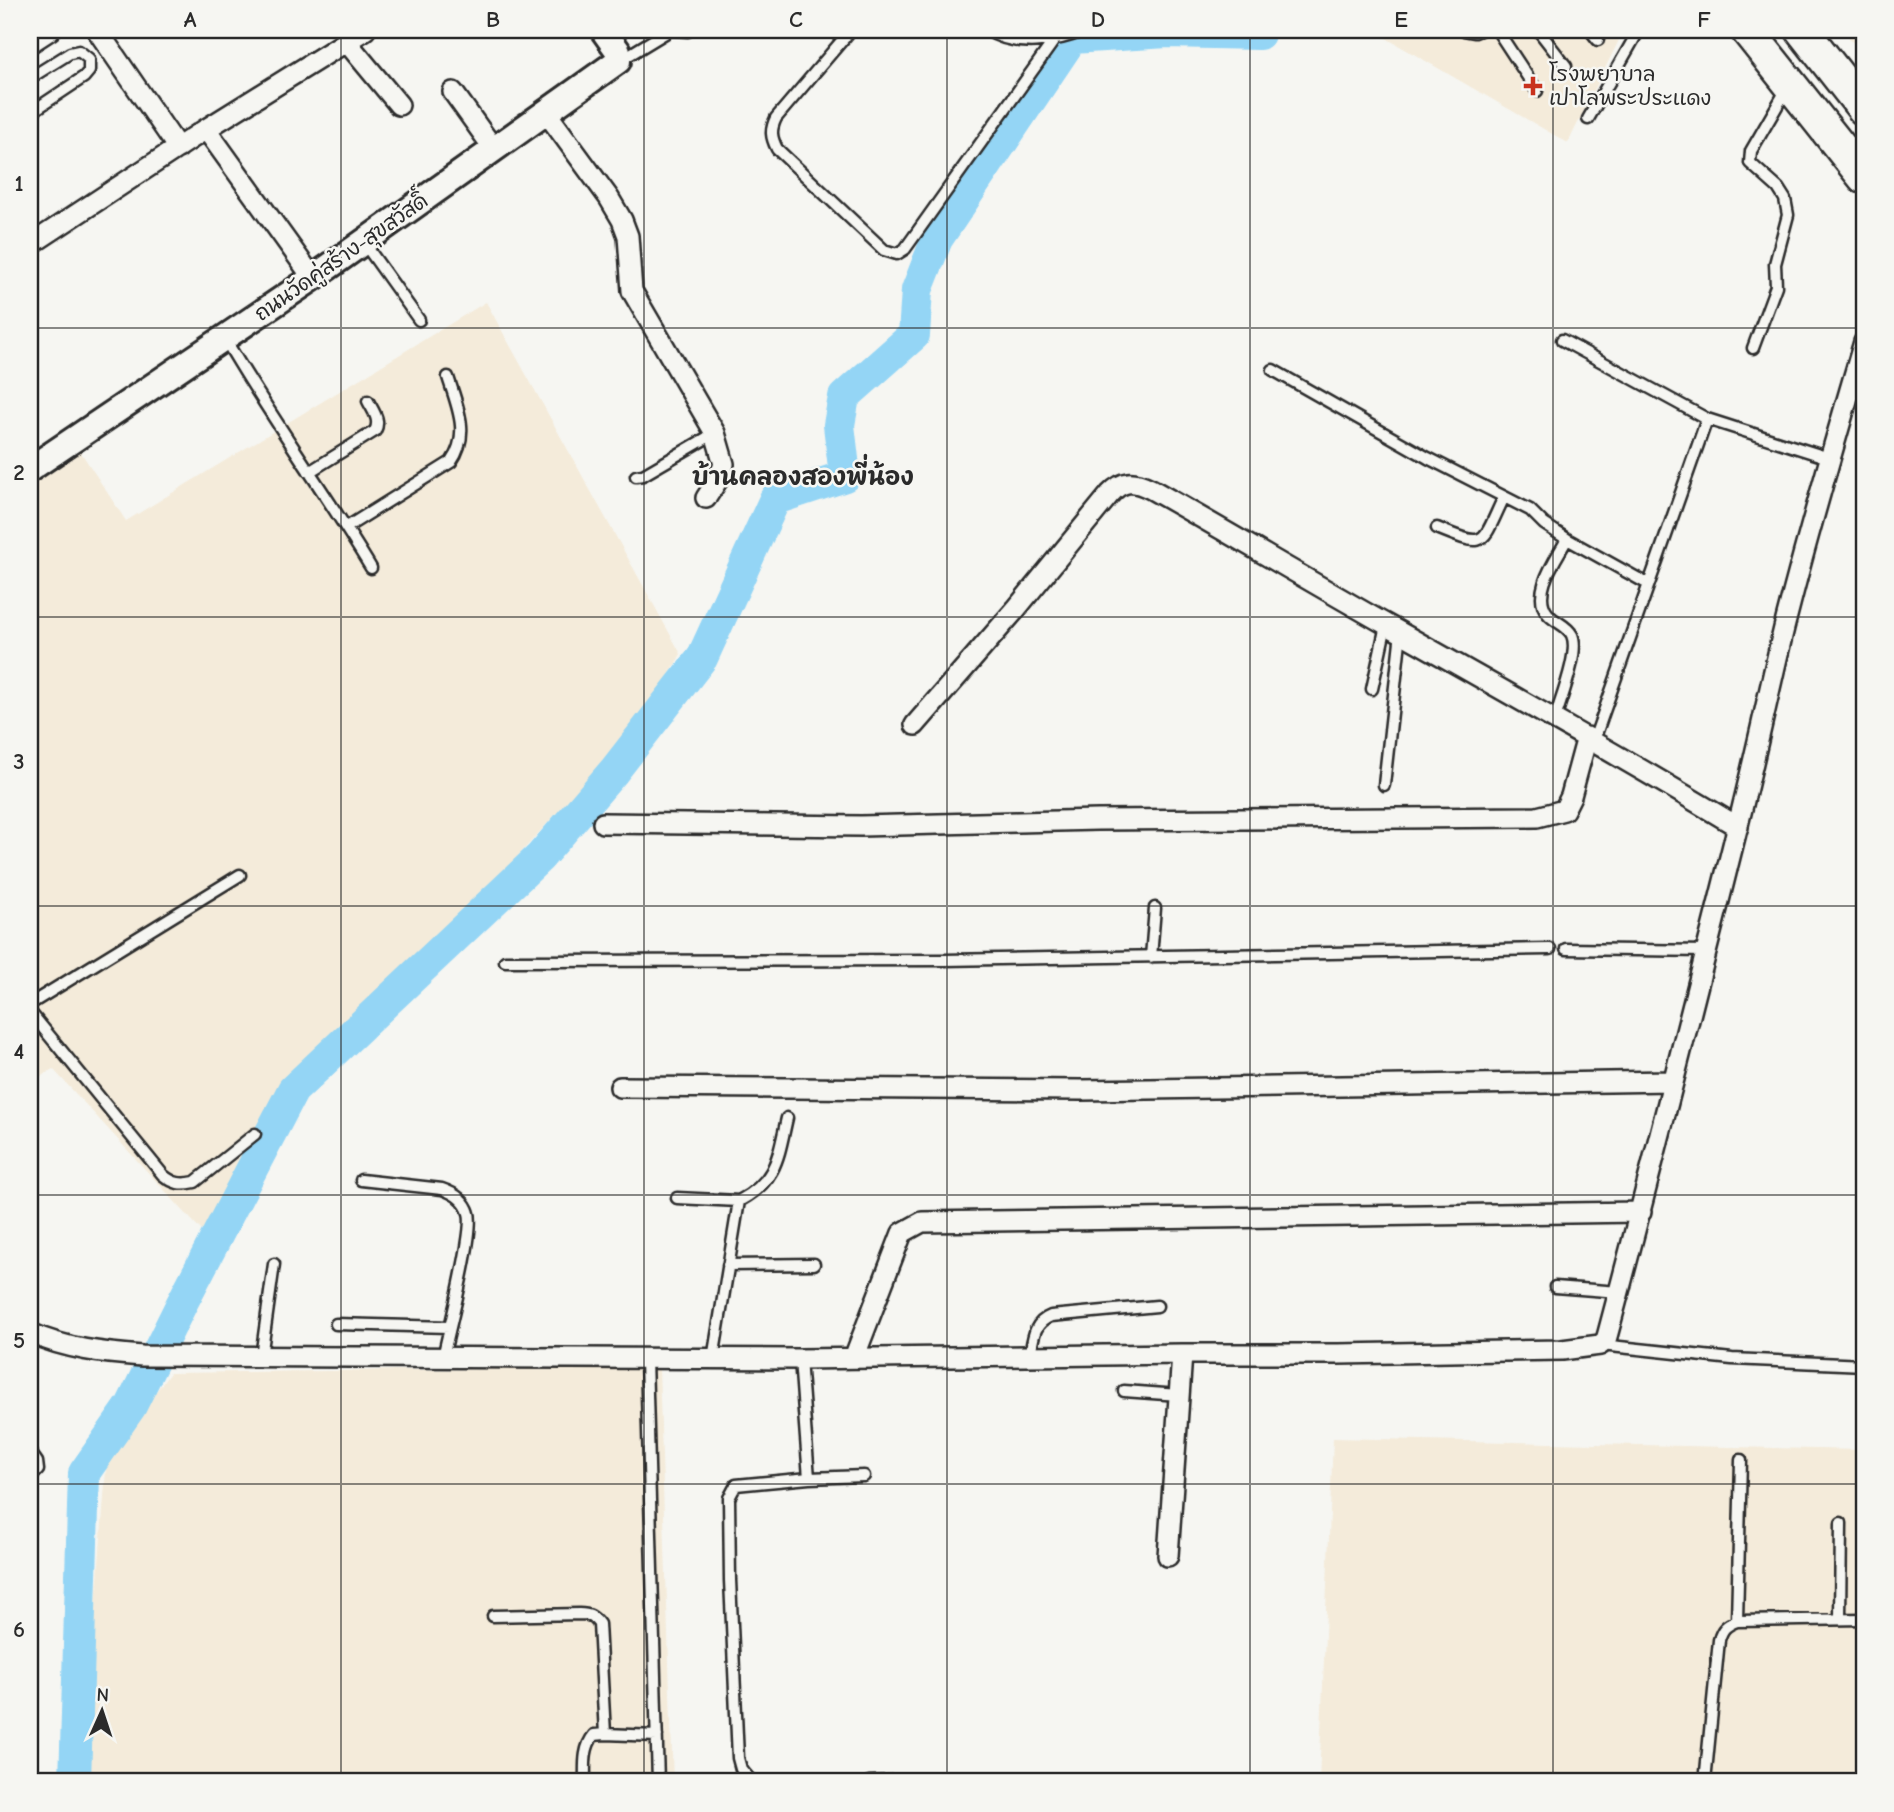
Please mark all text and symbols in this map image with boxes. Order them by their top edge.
text: A [184,6,197,33]
text: B [486,6,500,33]
text: C [789,6,803,33]
text: D [1091,6,1105,33]
text: E [1394,6,1408,33]
text: F [1697,6,1711,33]
place label: โรงพยาบาล เปาโลพระประแดง [1549,61,1711,110]
marker: โรงพยาบาล เปาโลพระประแดง [1523,76,1543,96]
text: 1 [14,170,24,197]
street label: ถนนวัดคู่สร้าง-สุขสวัสดิ์ [246,183,435,329]
district label: บ้านคลองสองพี่น้อง [692,453,914,491]
text: 2 [13,459,25,486]
text: 3 [13,748,25,775]
text: 4 [14,1038,25,1065]
text: 5 [13,1327,25,1354]
text: 6 [13,1616,25,1643]
north arrow [66,1675,136,1745]
text: N [96,1684,110,1706]

